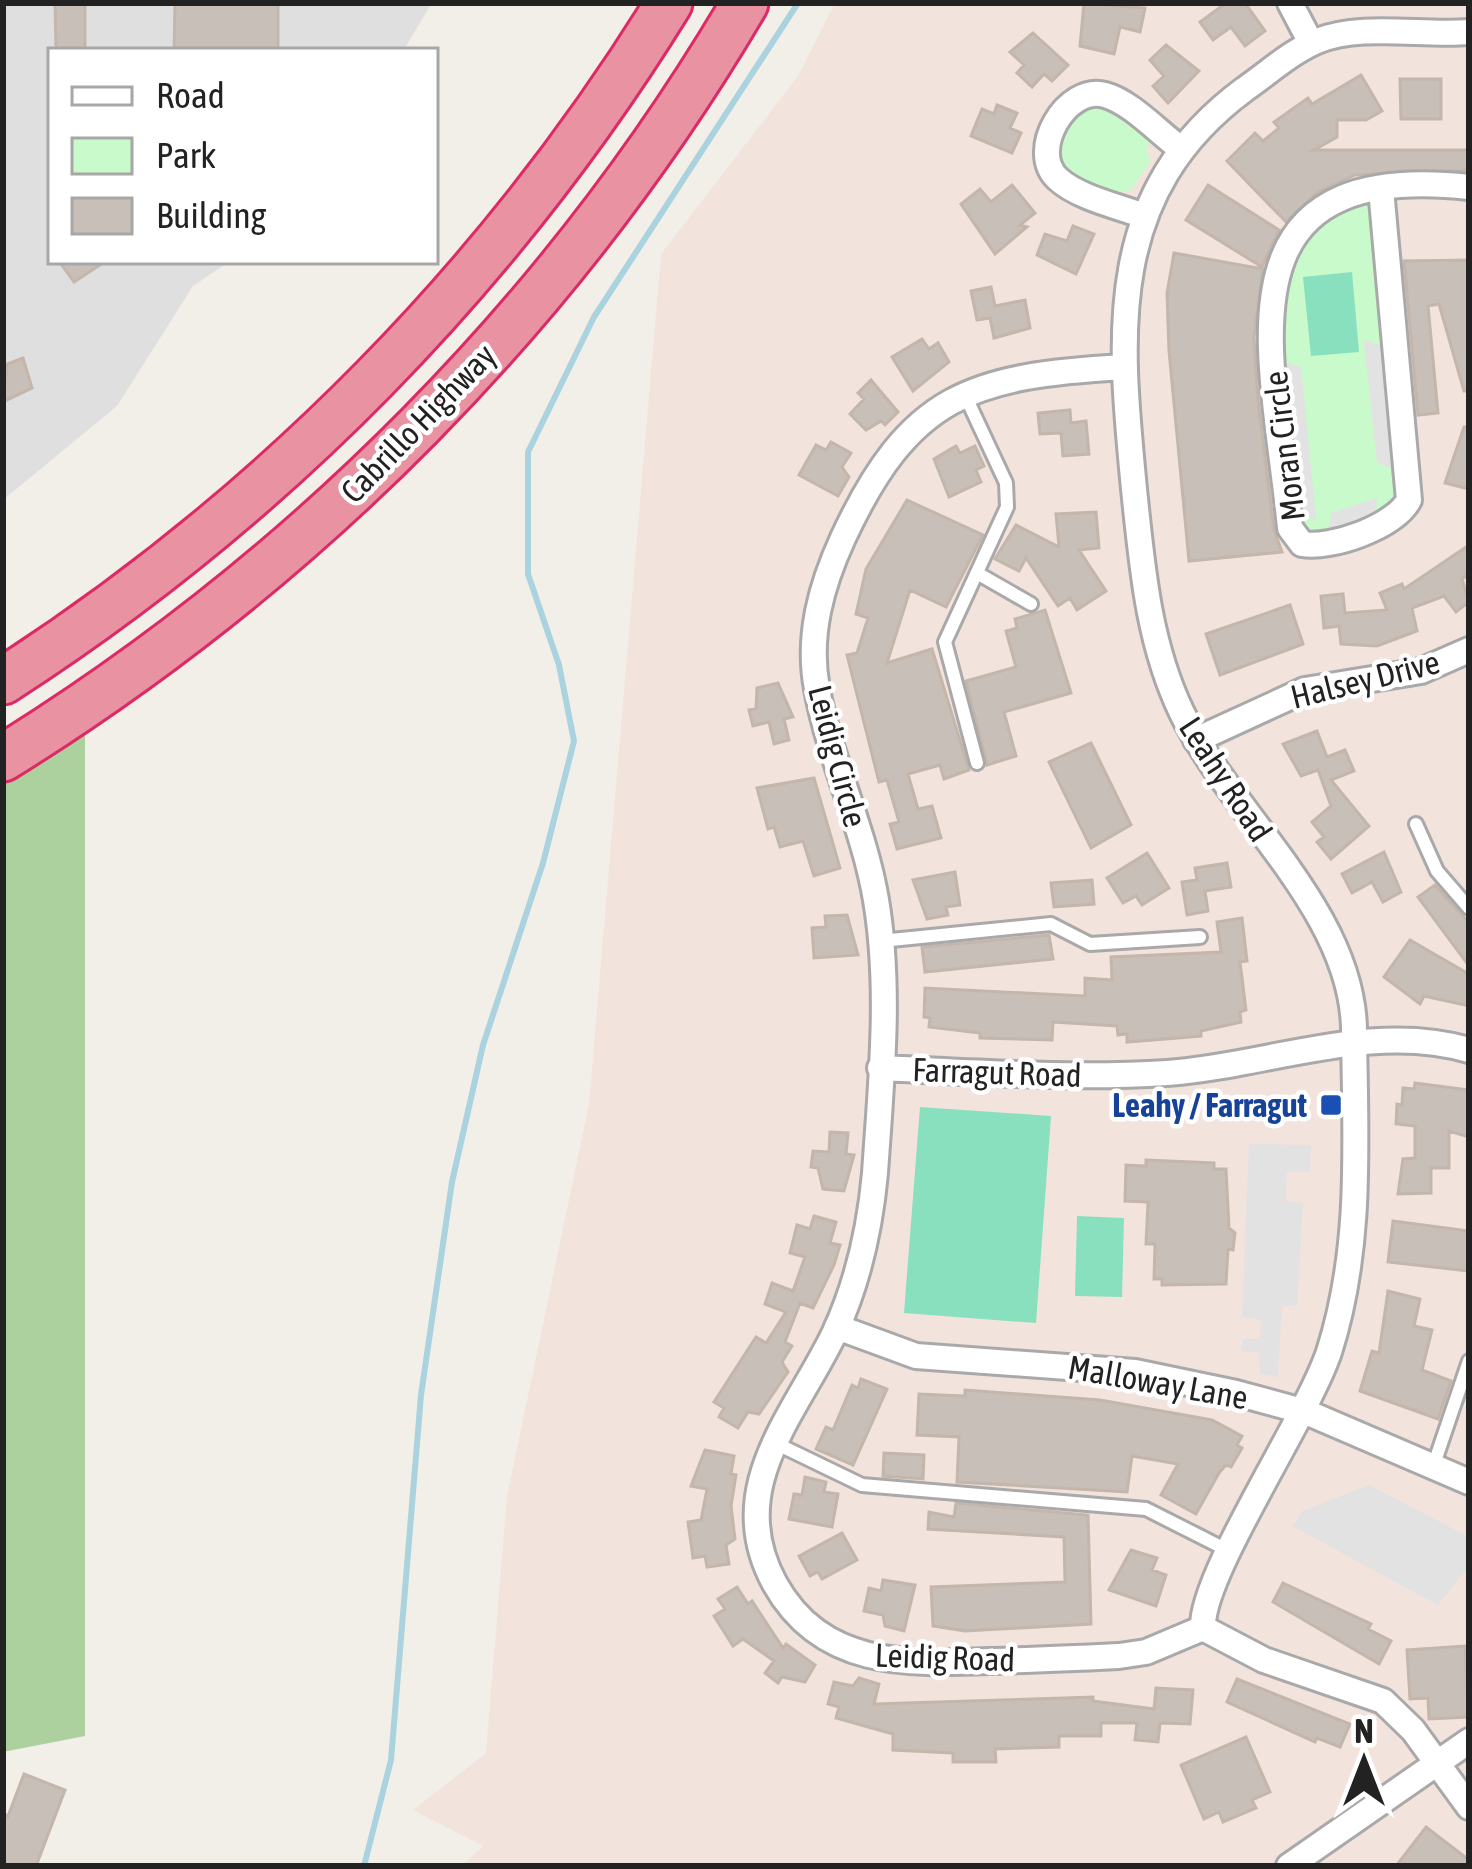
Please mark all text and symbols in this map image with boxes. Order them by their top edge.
legend [48,48,438,264]
text: Road [156,74,225,116]
text: Park [156,134,216,176]
text: Building [156,194,267,236]
street label: Cabrillo Highway [333,336,503,510]
street label: Moran Circle [1256,369,1312,523]
street label: Halsey Drive [1287,642,1443,716]
street label: Leidig Circle [801,681,875,831]
street label: Leahy Road [1172,710,1280,848]
street label: Farragut Road [912,1050,1082,1094]
place label: Leahy / Farragut [1112,1086,1307,1124]
marker: Leahy / Farragut [1318,1092,1344,1118]
street label: Malloway Lane [1065,1348,1251,1416]
street label: Leidig Road [874,1636,1016,1678]
north arrow [1304,1701,1424,1821]
text: N [1354,1712,1374,1750]

